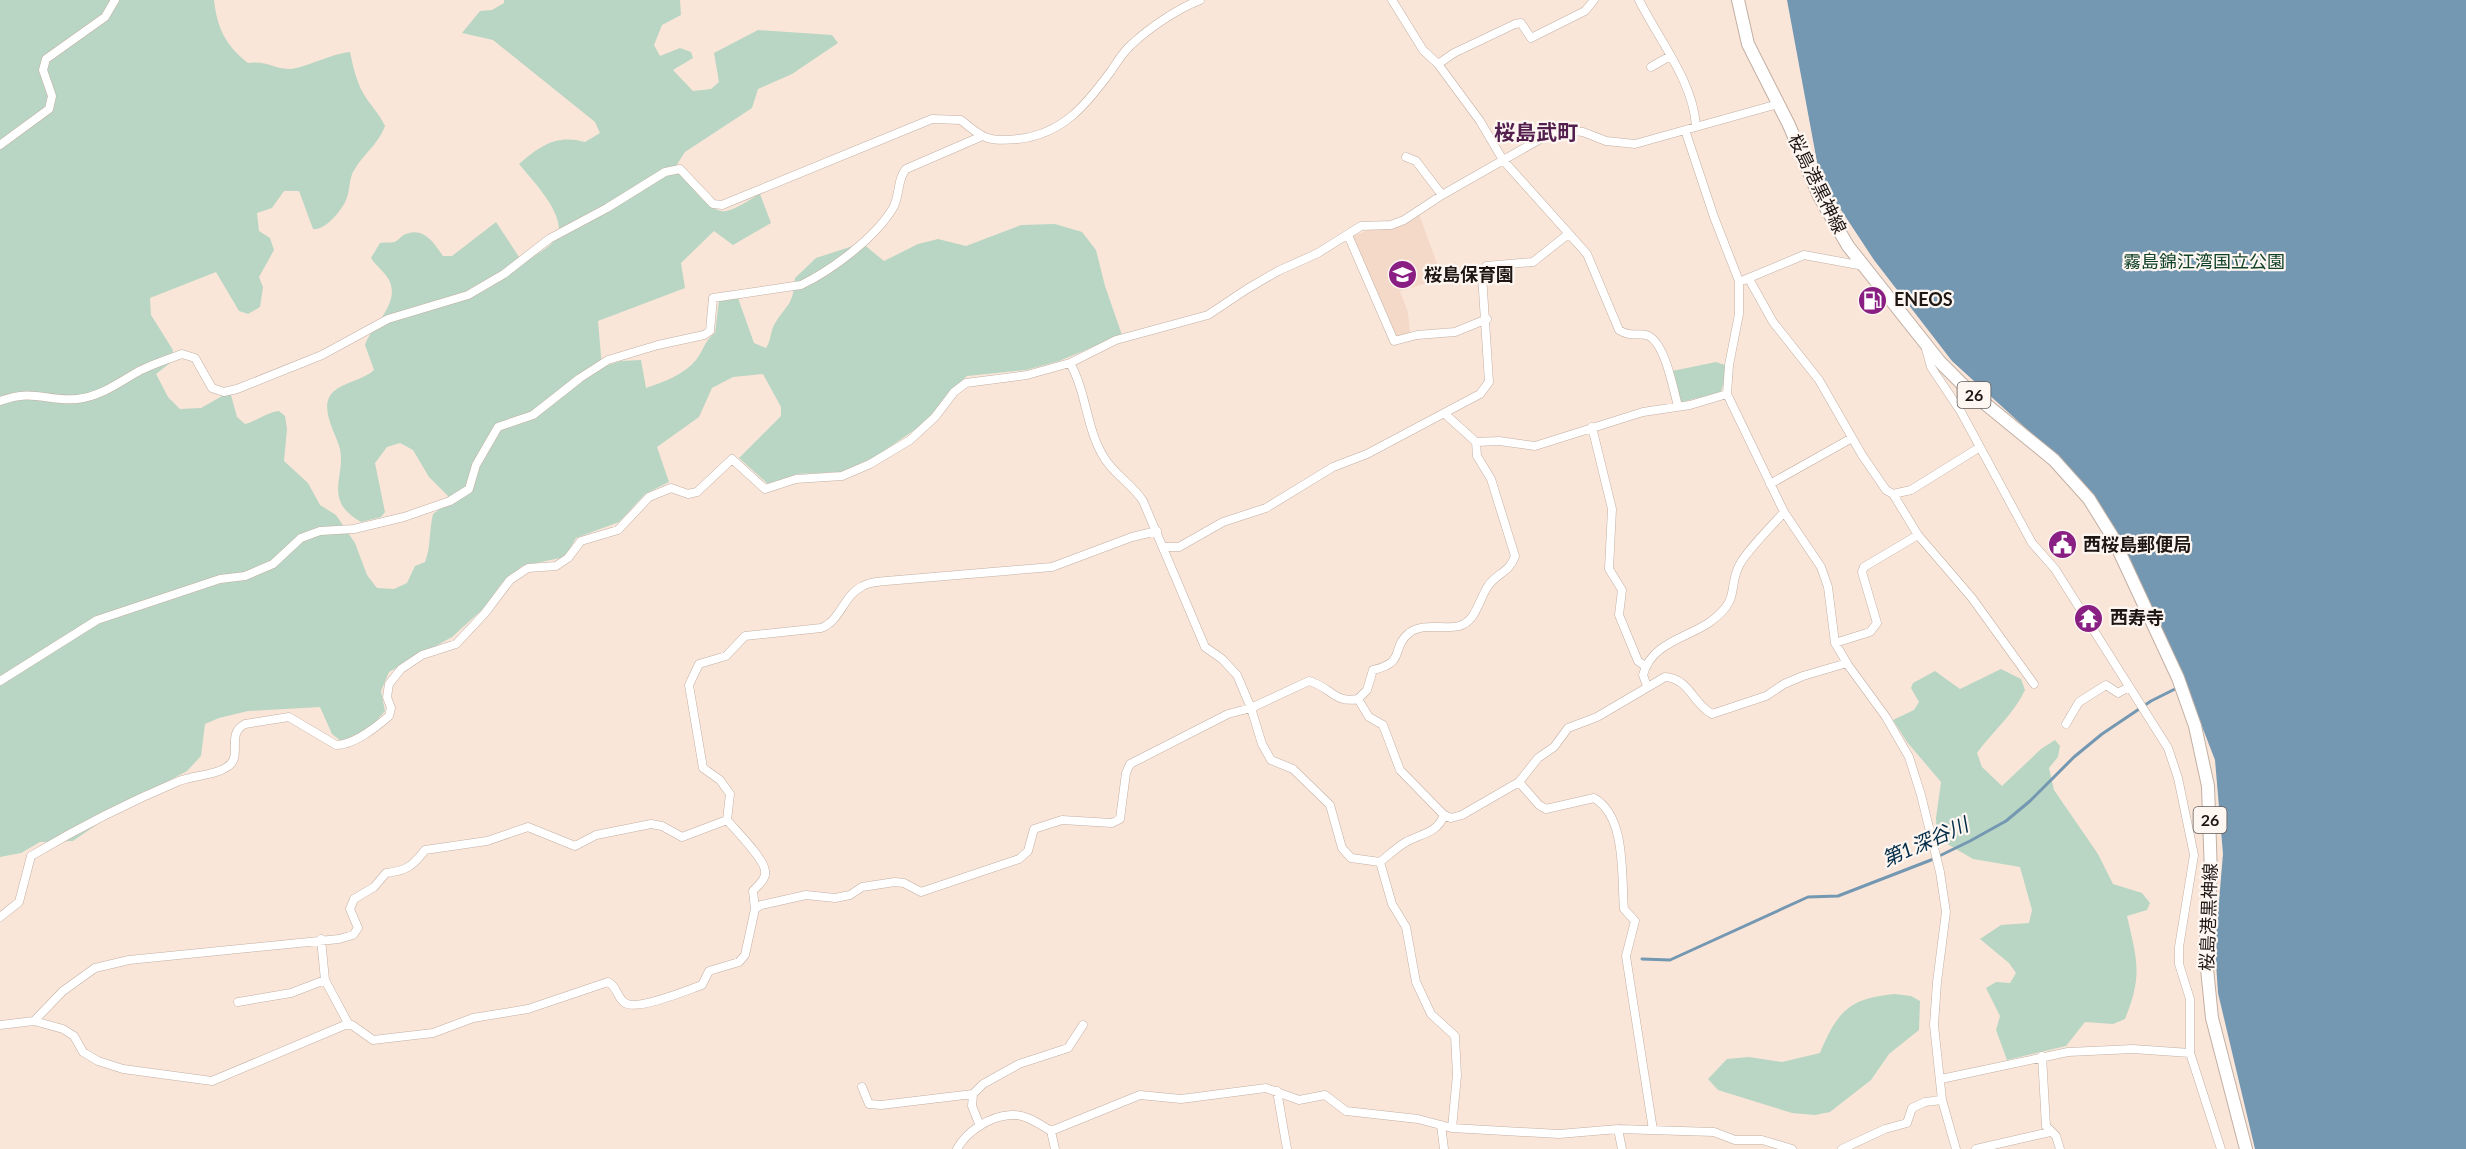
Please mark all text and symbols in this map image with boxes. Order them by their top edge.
district label: 桜島武町 [1494,119,1578,144]
street label: 桜島港黒神線 [1784,130,1851,237]
park label: 霧島錦江湾国立公園 [2123,250,2285,272]
school or university icon: 桜島保育園 [1387,259,1419,291]
place label: 桜島保育園 [1424,263,1514,285]
fuel station icon: ENEOS [1857,284,1889,316]
place label: ENEOS [1894,288,1953,310]
road number: 26 [1958,382,1990,408]
public building icon: 西桜島郵便局 [2046,529,2078,561]
place label: 西桜島郵便局 [2083,533,2191,555]
temple icon: 西寿寺 [2073,602,2105,634]
place label: 西寿寺 [2110,606,2164,628]
road number: 26 [2194,807,2226,833]
water label: 第1深谷川 [1878,811,1973,871]
street label: 桜島港黒神線 [2195,863,2221,971]

